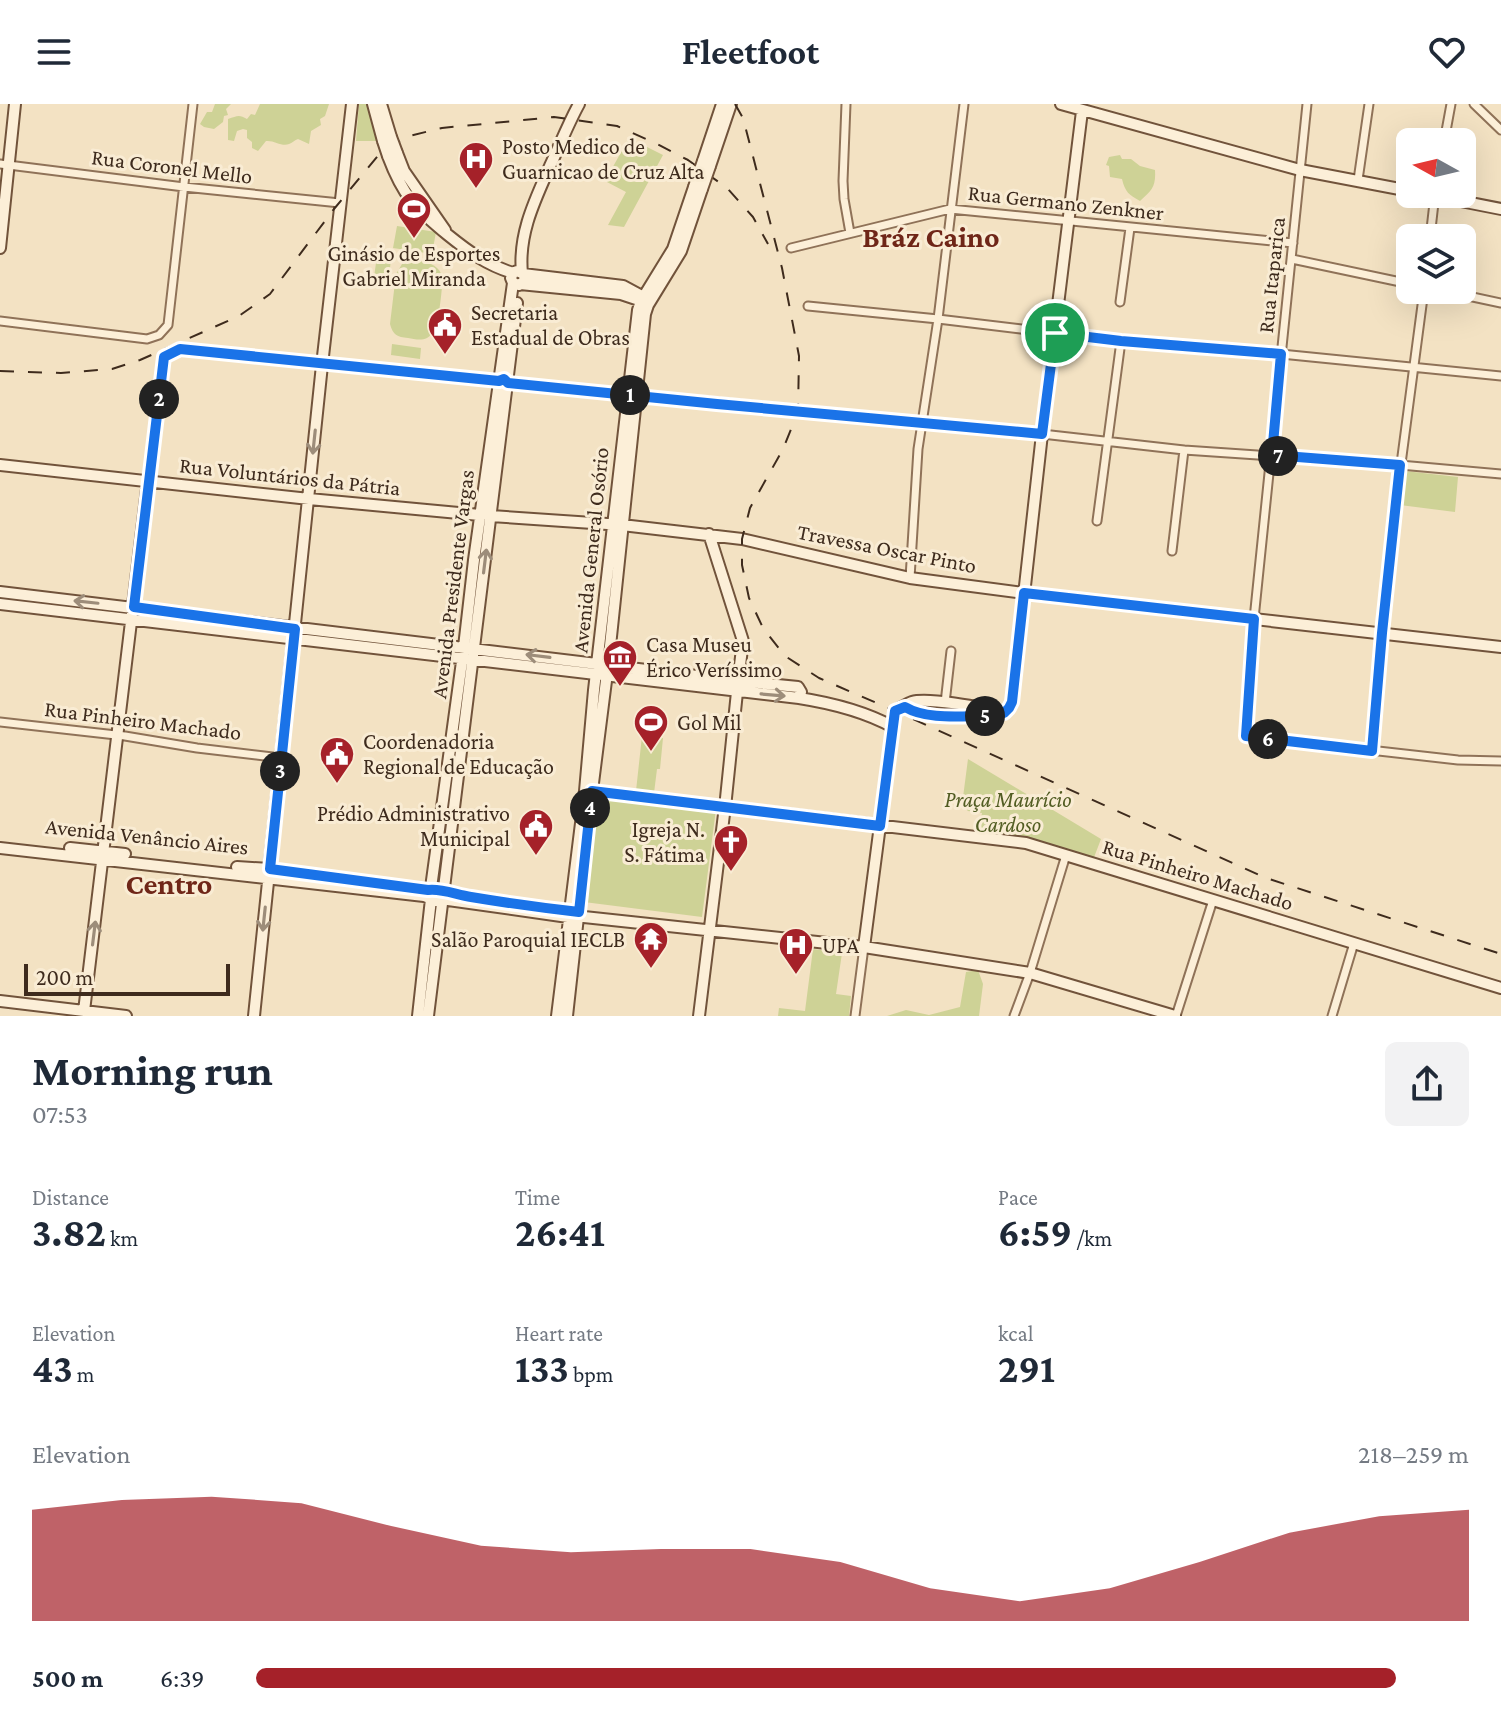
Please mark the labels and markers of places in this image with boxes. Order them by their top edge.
place label: Posto Medico de Guarnicao de Cruz Alta [502,134,704,184]
hospital icon: Posto Medico de Guarnicao de Cruz Alta [457,140,495,190]
sports icon: Ginásio de Esportes Gabriel Miranda [395,190,433,240]
place label: Ginásio de Esportes Gabriel Miranda [328,241,500,291]
pin [1021,299,1089,367]
place label: Secretaria Estadual de Obras [471,300,630,350]
public building icon: Secretaria Estadual de Obras [426,306,464,356]
pin: 1 [610,375,650,415]
pin: 2 [139,379,179,419]
pin: 7 [1258,436,1298,476]
place label: Casa Museu Érico Veríssimo [646,632,782,682]
museum icon: Casa Museu Érico Veríssimo [601,638,639,688]
pin: 5 [965,696,1005,736]
sports icon: Gol Mil [632,703,670,753]
place label: Gol Mil [677,710,742,735]
pin: 6 [1248,719,1288,759]
place label: Coordenadoria Regional de Educação [363,729,554,779]
public building icon: Coordenadoria Regional de Educação [318,735,356,785]
pin: 3 [260,751,300,791]
pin: 4 [570,788,610,828]
place label: Prédio Administrativo Municipal [317,801,510,851]
public building icon: Prédio Administrativo Municipal [517,807,555,857]
place label: Igreja N. S. Fátima [624,817,705,867]
church icon: Igreja N. S. Fátima [712,823,750,873]
temple icon: Salão Paroquial IECLB [632,920,670,970]
hospital icon: UPA [777,926,815,976]
place label: Salão Paroquial IECLB [431,927,625,952]
place label: UPA [822,933,860,958]

